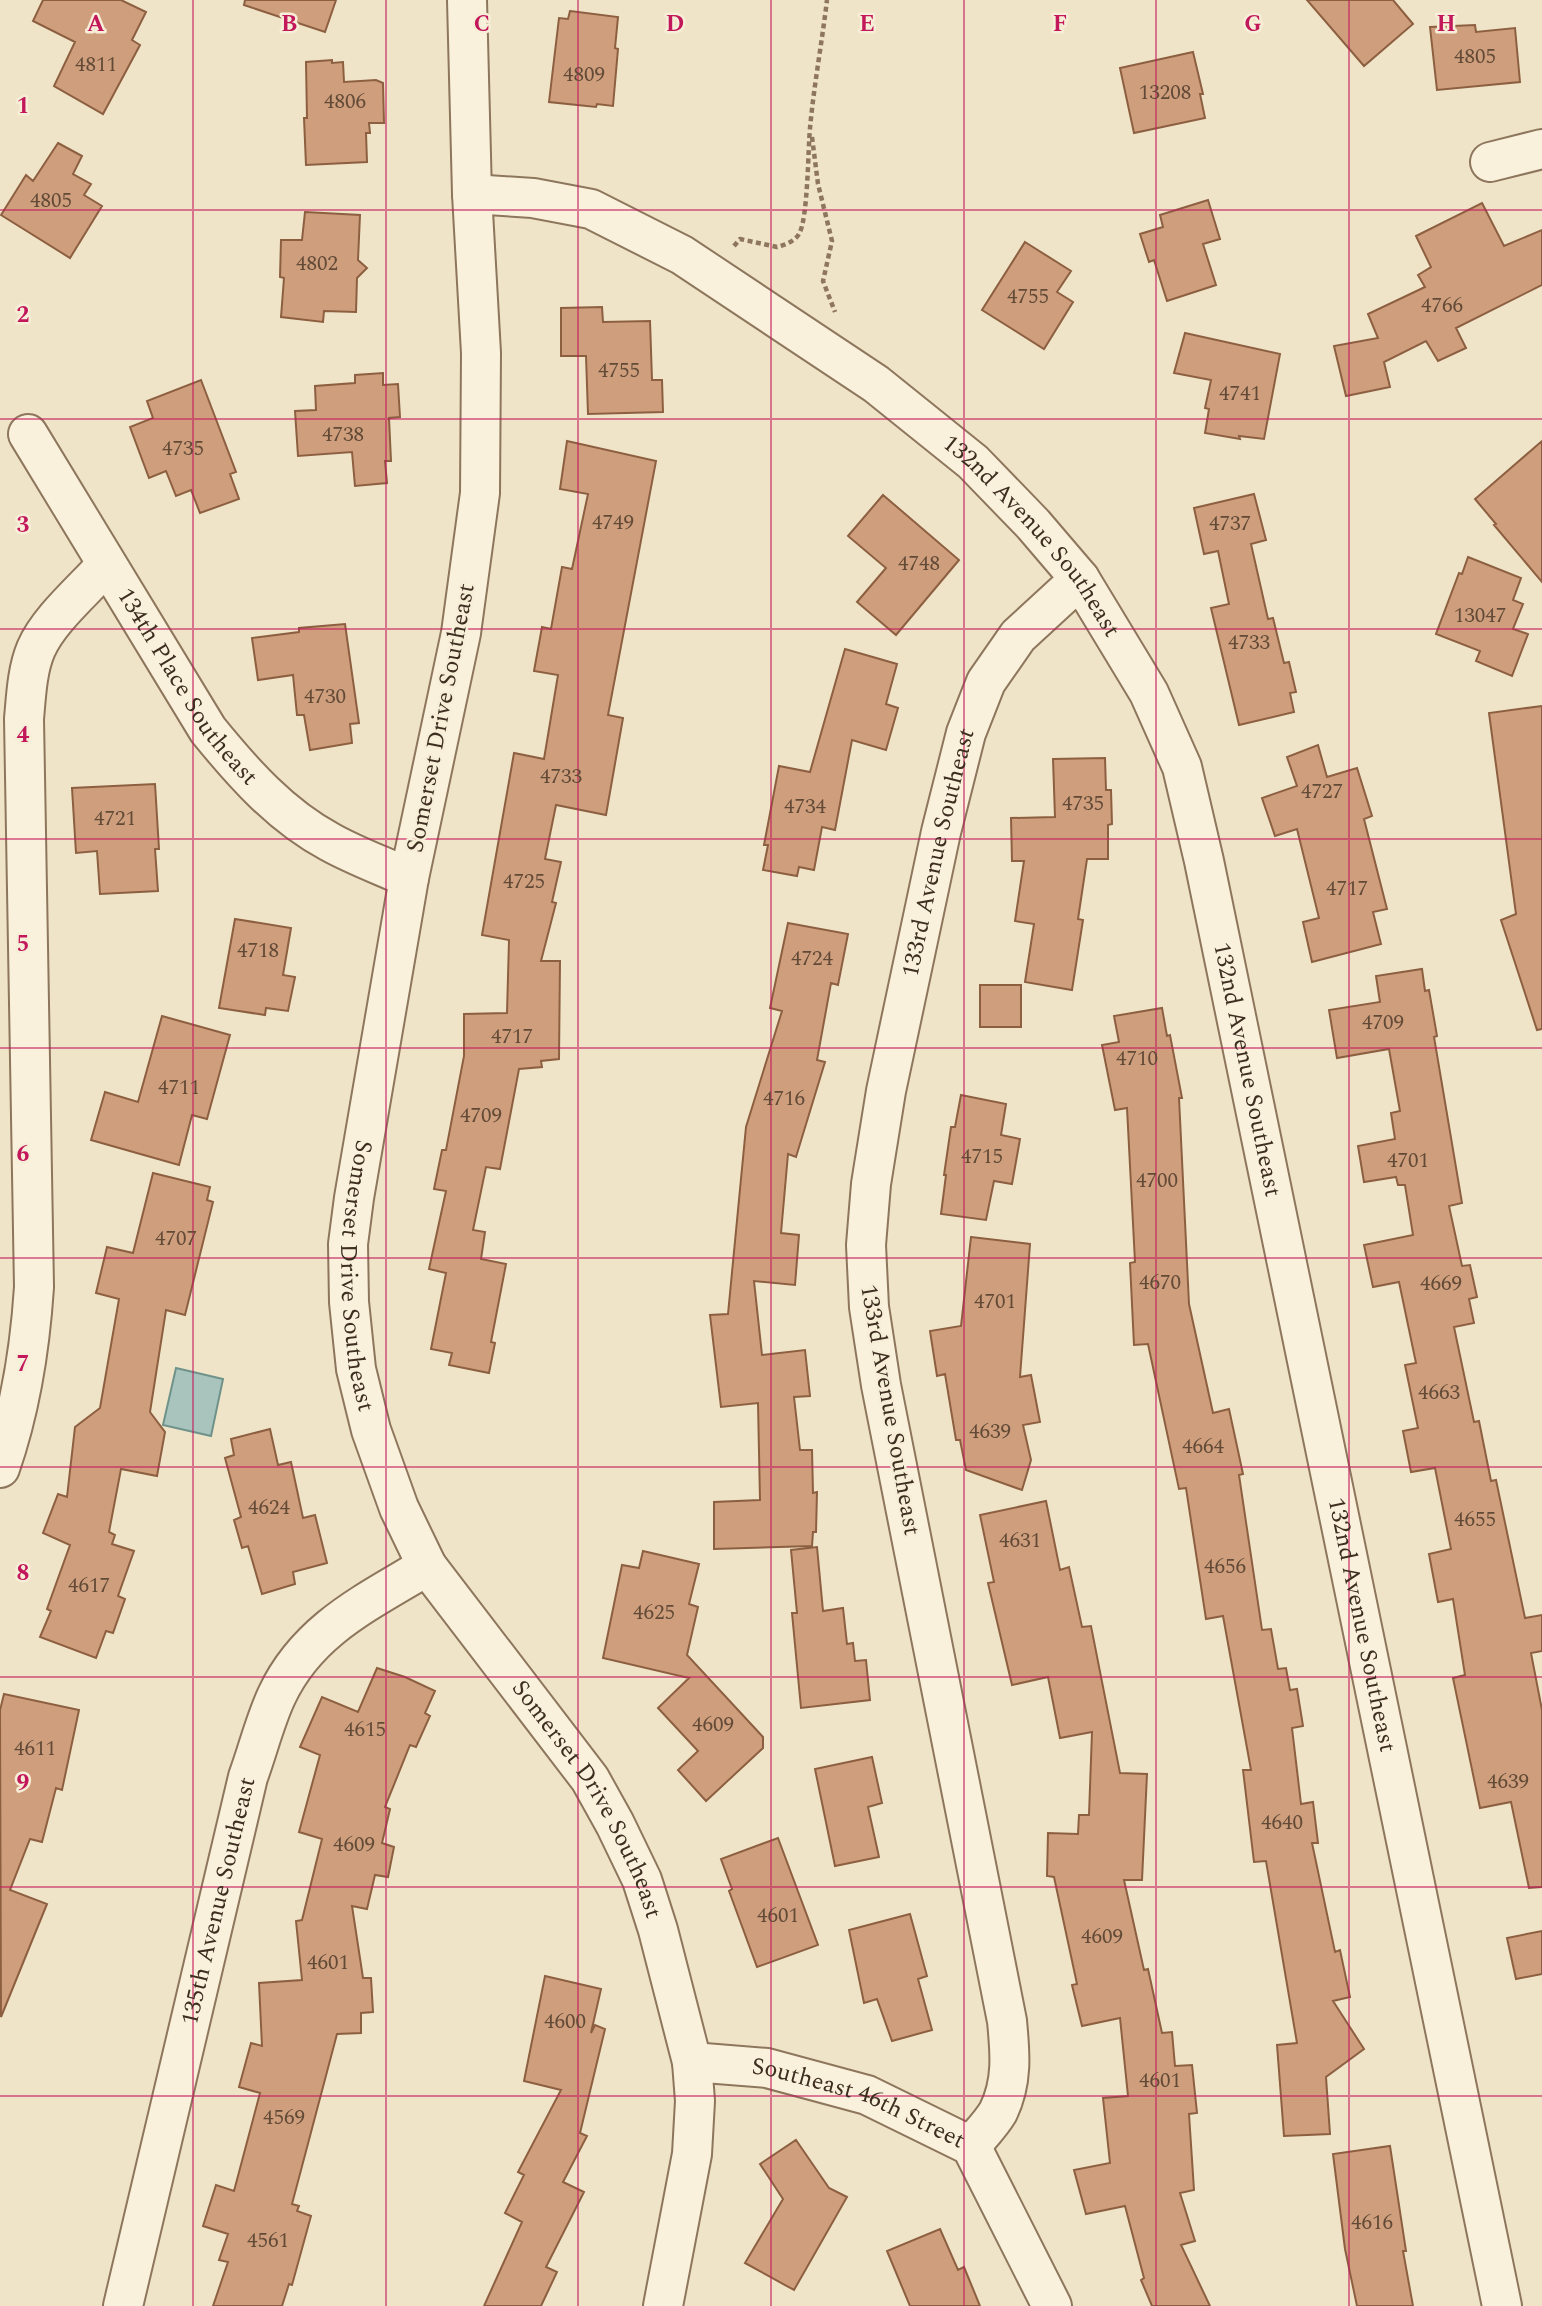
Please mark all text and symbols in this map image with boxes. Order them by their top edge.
text: A [87,7,105,42]
text: B [281,7,297,42]
text: C [474,7,490,42]
text: D [666,7,684,42]
text: E [859,7,875,42]
text: F [1053,7,1067,42]
text: G [1244,7,1262,42]
text: H [1436,7,1456,42]
house number: 4805 [1454,41,1496,73]
house number: 4811 [75,49,117,81]
house number: 4809 [563,59,605,91]
house number: 13208 [1139,77,1191,109]
house number: 4806 [324,86,366,118]
text: 1 [17,89,29,124]
house number: 4805 [30,185,72,217]
house number: 4802 [296,248,338,280]
house number: 4755 [1007,281,1049,313]
house number: 4766 [1421,290,1463,322]
text: 2 [17,298,30,333]
house number: 4755 [598,355,640,387]
house number: 4741 [1219,378,1261,410]
house number: 4738 [322,419,364,451]
street label: 132nd Avenue Southeast [934,426,1129,644]
house number: 4735 [162,433,204,465]
house number: 4749 [592,507,634,539]
text: 3 [17,508,30,543]
house number: 4737 [1209,508,1251,540]
house number: 4748 [898,548,940,580]
street label: Somerset Drive Southeast [397,580,485,856]
street label: 134th Place Southeast [108,581,266,794]
house number: 13047 [1454,600,1506,632]
house number: 4733 [1228,627,1270,659]
house number: 4730 [304,681,346,713]
text: 4 [17,718,30,753]
street label: 133rd Avenue Southeast [893,722,984,981]
house number: 4733 [540,761,582,793]
house number: 4727 [1301,776,1343,808]
house number: 4735 [1062,788,1104,820]
house number: 4734 [784,791,826,823]
house number: 4721 [94,803,136,835]
house number: 4725 [503,866,545,898]
house number: 4717 [1326,873,1368,905]
text: 5 [17,927,29,962]
house number: 4718 [237,935,279,967]
street label: 132nd Avenue Southeast [1203,939,1291,1200]
house number: 4724 [791,943,833,975]
house number: 4709 [1362,1007,1404,1039]
house number: 4717 [491,1021,533,1053]
house number: 4710 [1116,1043,1158,1075]
house number: 4711 [158,1072,200,1104]
house number: 4716 [763,1083,805,1115]
house number: 4709 [460,1100,502,1132]
text: 6 [17,1137,30,1172]
street label: Somerset Drive Southeast [330,1137,384,1415]
house number: 4715 [961,1141,1003,1173]
house number: 4701 [1387,1145,1429,1177]
house number: 4700 [1136,1165,1178,1197]
house number: 4707 [155,1223,197,1255]
house number: 4670 [1139,1267,1181,1299]
house number: 4669 [1420,1268,1462,1300]
street label: 133rd Avenue Southeast [850,1282,930,1538]
house number: 4701 [974,1286,1016,1318]
text: 7 [17,1347,29,1382]
house number: 4663 [1418,1377,1460,1409]
house number: 4639 [969,1416,1011,1448]
house number: 4664 [1182,1431,1224,1463]
house number: 4624 [248,1492,290,1524]
street label: 132nd Avenue Southeast [1318,1494,1405,1755]
house number: 4655 [1454,1504,1496,1536]
house number: 4631 [999,1525,1041,1557]
house number: 4656 [1204,1551,1246,1583]
text: 8 [17,1556,29,1591]
house number: 4617 [68,1570,110,1602]
house number: 4625 [633,1597,675,1629]
street label: Somerset Drive Southeast [502,1672,671,1923]
house number: 4609 [692,1709,734,1741]
house number: 4615 [344,1714,386,1746]
house number: 4611 [14,1733,56,1765]
text: 9 [17,1766,30,1801]
house number: 4639 [1487,1766,1529,1798]
street label: 135th Avenue Southeast [172,1773,265,2029]
house number: 4640 [1261,1807,1303,1839]
house number: 4609 [333,1829,375,1861]
house number: 4601 [757,1900,799,1932]
house number: 4609 [1081,1921,1123,1953]
house number: 4601 [307,1947,349,1979]
house number: 4600 [544,2006,586,2038]
street label: Southeast 46th Street [750,2049,971,2158]
house number: 4601 [1139,2065,1181,2097]
house number: 4569 [263,2102,305,2134]
house number: 4616 [1351,2207,1393,2239]
house number: 4561 [247,2225,289,2257]

